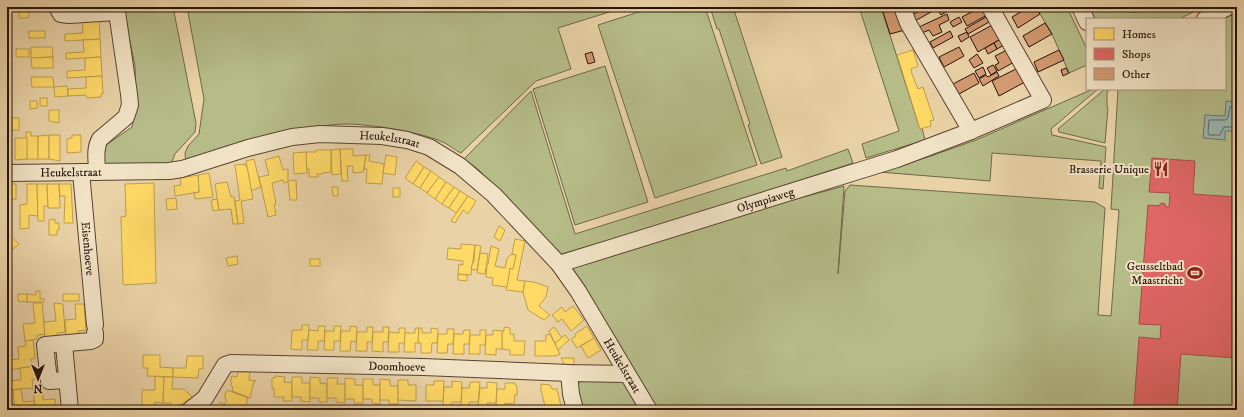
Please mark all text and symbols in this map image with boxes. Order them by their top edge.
legend [1086,18,1226,90]
text: Homes [1122,27,1156,42]
text: Shops [1122,47,1150,62]
text: Other [1122,67,1151,82]
street label: Heukelstraat [359,128,422,151]
restaurant icon: Brasserie Unique [1152,160,1170,178]
place label: Brasserie Unique [1069,162,1149,177]
street label: Heukelstraat [40,164,102,180]
street label: Olympiaweg [735,184,796,216]
street label: Eisenhoeve [78,221,98,276]
place label: Geusseltbad Maastricht [1127,259,1183,288]
sports icon: Geusseltbad Maastricht [1186,264,1204,282]
street label: Heukelstraat [600,335,645,396]
street label: Doomhoeve [368,358,426,375]
north arrow [18,359,58,399]
text: N [33,381,43,395]

